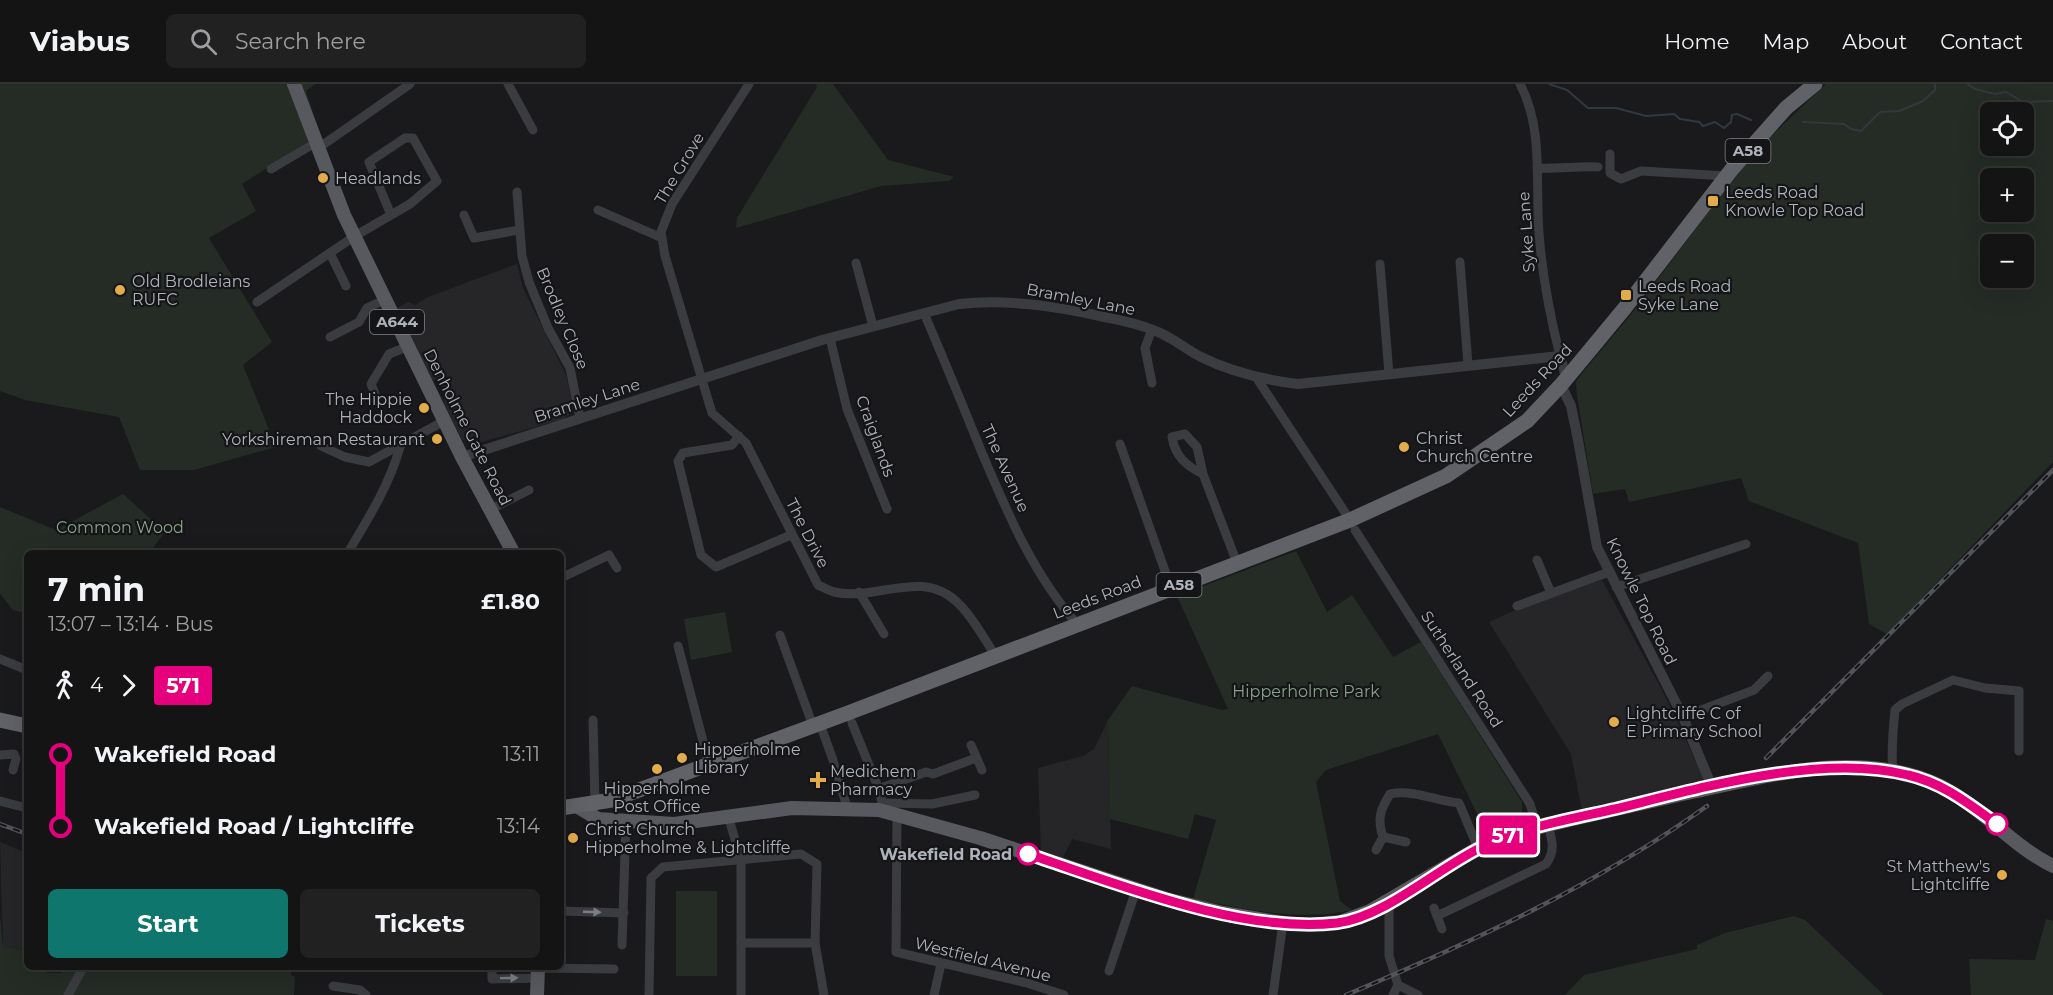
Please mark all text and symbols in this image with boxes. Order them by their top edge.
search box [166,14,586,68]
text: Viabus [30,24,130,58]
icon: search [187,25,220,58]
text: Search here [235,28,366,55]
text: Home [1664,29,1729,54]
text: Map [1762,29,1809,54]
text: About [1842,29,1907,54]
text: Contact [1940,29,2023,54]
map controls [1980,102,2034,288]
button: locate [1980,102,2034,156]
street label: The Grove [651,129,708,208]
road number: A58 [1726,139,1770,163]
button: + [1980,168,2034,222]
place label: Headlands [335,169,421,188]
marker: Headlands [316,171,330,185]
place label: Leeds Road Knowle Top Road [1725,183,1864,220]
street label: Syke Lane [1514,191,1539,273]
marker: Leeds Road Knowle Top Road [1706,194,1720,208]
button: − [1980,234,2034,288]
street label: Brodley Close [532,264,593,372]
place label: Old Brodleians RUFC [132,272,250,309]
place label: Leeds Road Syke Lane [1638,277,1731,314]
street label: Bramley Lane [1025,280,1137,319]
marker: Old Brodleians RUFC [113,283,127,297]
marker: Leeds Road Syke Lane [1619,288,1633,302]
road number: A644 [370,310,424,334]
street label: Leeds Road [1499,340,1576,421]
street label: Denholme Gate Road [420,346,515,509]
street label: Bramley Lane [532,374,643,427]
place label: The Hippie Haddock [325,390,412,427]
street label: Craiglands [852,393,899,480]
marker: The Hippie Haddock [417,401,431,415]
street label: The Avenue [978,421,1033,515]
place label: Christ Church Centre [1416,429,1533,466]
place label: Yorkshireman Restaurant [222,430,425,449]
marker: Yorkshireman Restaurant [430,432,444,446]
marker: Christ Church Centre [1397,440,1411,454]
street label: The Drive [782,495,833,571]
park label: Common Wood [56,518,184,537]
street label: Knowle Top Road [1602,534,1681,668]
text: 7 min [48,569,145,609]
street label: Leeds Road [1050,572,1144,623]
road number: A58 [1156,573,1202,597]
text: £1.80 [481,588,540,615]
street label: Sutherland Road [1417,607,1506,731]
text: 13:07 – 13:14 · Bus [48,612,213,636]
icon: walk [48,669,81,702]
icon: forward [112,669,145,702]
text: 4 [90,673,103,697]
text: 571 [166,673,200,698]
park label: Hipperholme Park [1232,682,1380,701]
place label: Lightcliffe C of E Primary School [1626,704,1762,741]
marker: Lightcliffe C of E Primary School [1607,715,1621,729]
place label: Hipperholme Library [694,740,801,777]
text: Wakefield Road [94,741,276,768]
text: 13:11 [503,742,540,766]
marker: Hipperholme Library [675,751,689,765]
marker: Hipperholme Post Office [650,762,664,776]
place label: Medichem Pharmacy [830,762,916,799]
marker: Medichem Pharmacy [811,773,825,787]
place label: Hipperholme Post Office [604,779,710,816]
text: Wakefield Road / Lightcliffe [94,813,414,840]
unlabelled marker [1986,813,2008,835]
text: 13:14 [497,814,540,838]
line badge: 571 [1474,816,1543,855]
place label: Christ Church Hipperholme & Lightcliffe [585,820,790,857]
text: 571 [1491,823,1525,848]
marker: Christ Church Hipperholme & Lightcliffe [566,831,580,845]
marker: Wakefield Road [1017,843,1039,865]
place label: Wakefield Road [880,845,1012,864]
place label: St Matthew's Lightcliffe [1887,857,1990,894]
marker: St Matthew's Lightcliffe [1995,868,2009,882]
button: Start [48,889,288,958]
button: Tickets [300,889,540,958]
one-way arrow [583,907,602,916]
street label: Westfield Avenue [913,933,1053,986]
one-way arrow [500,974,519,983]

